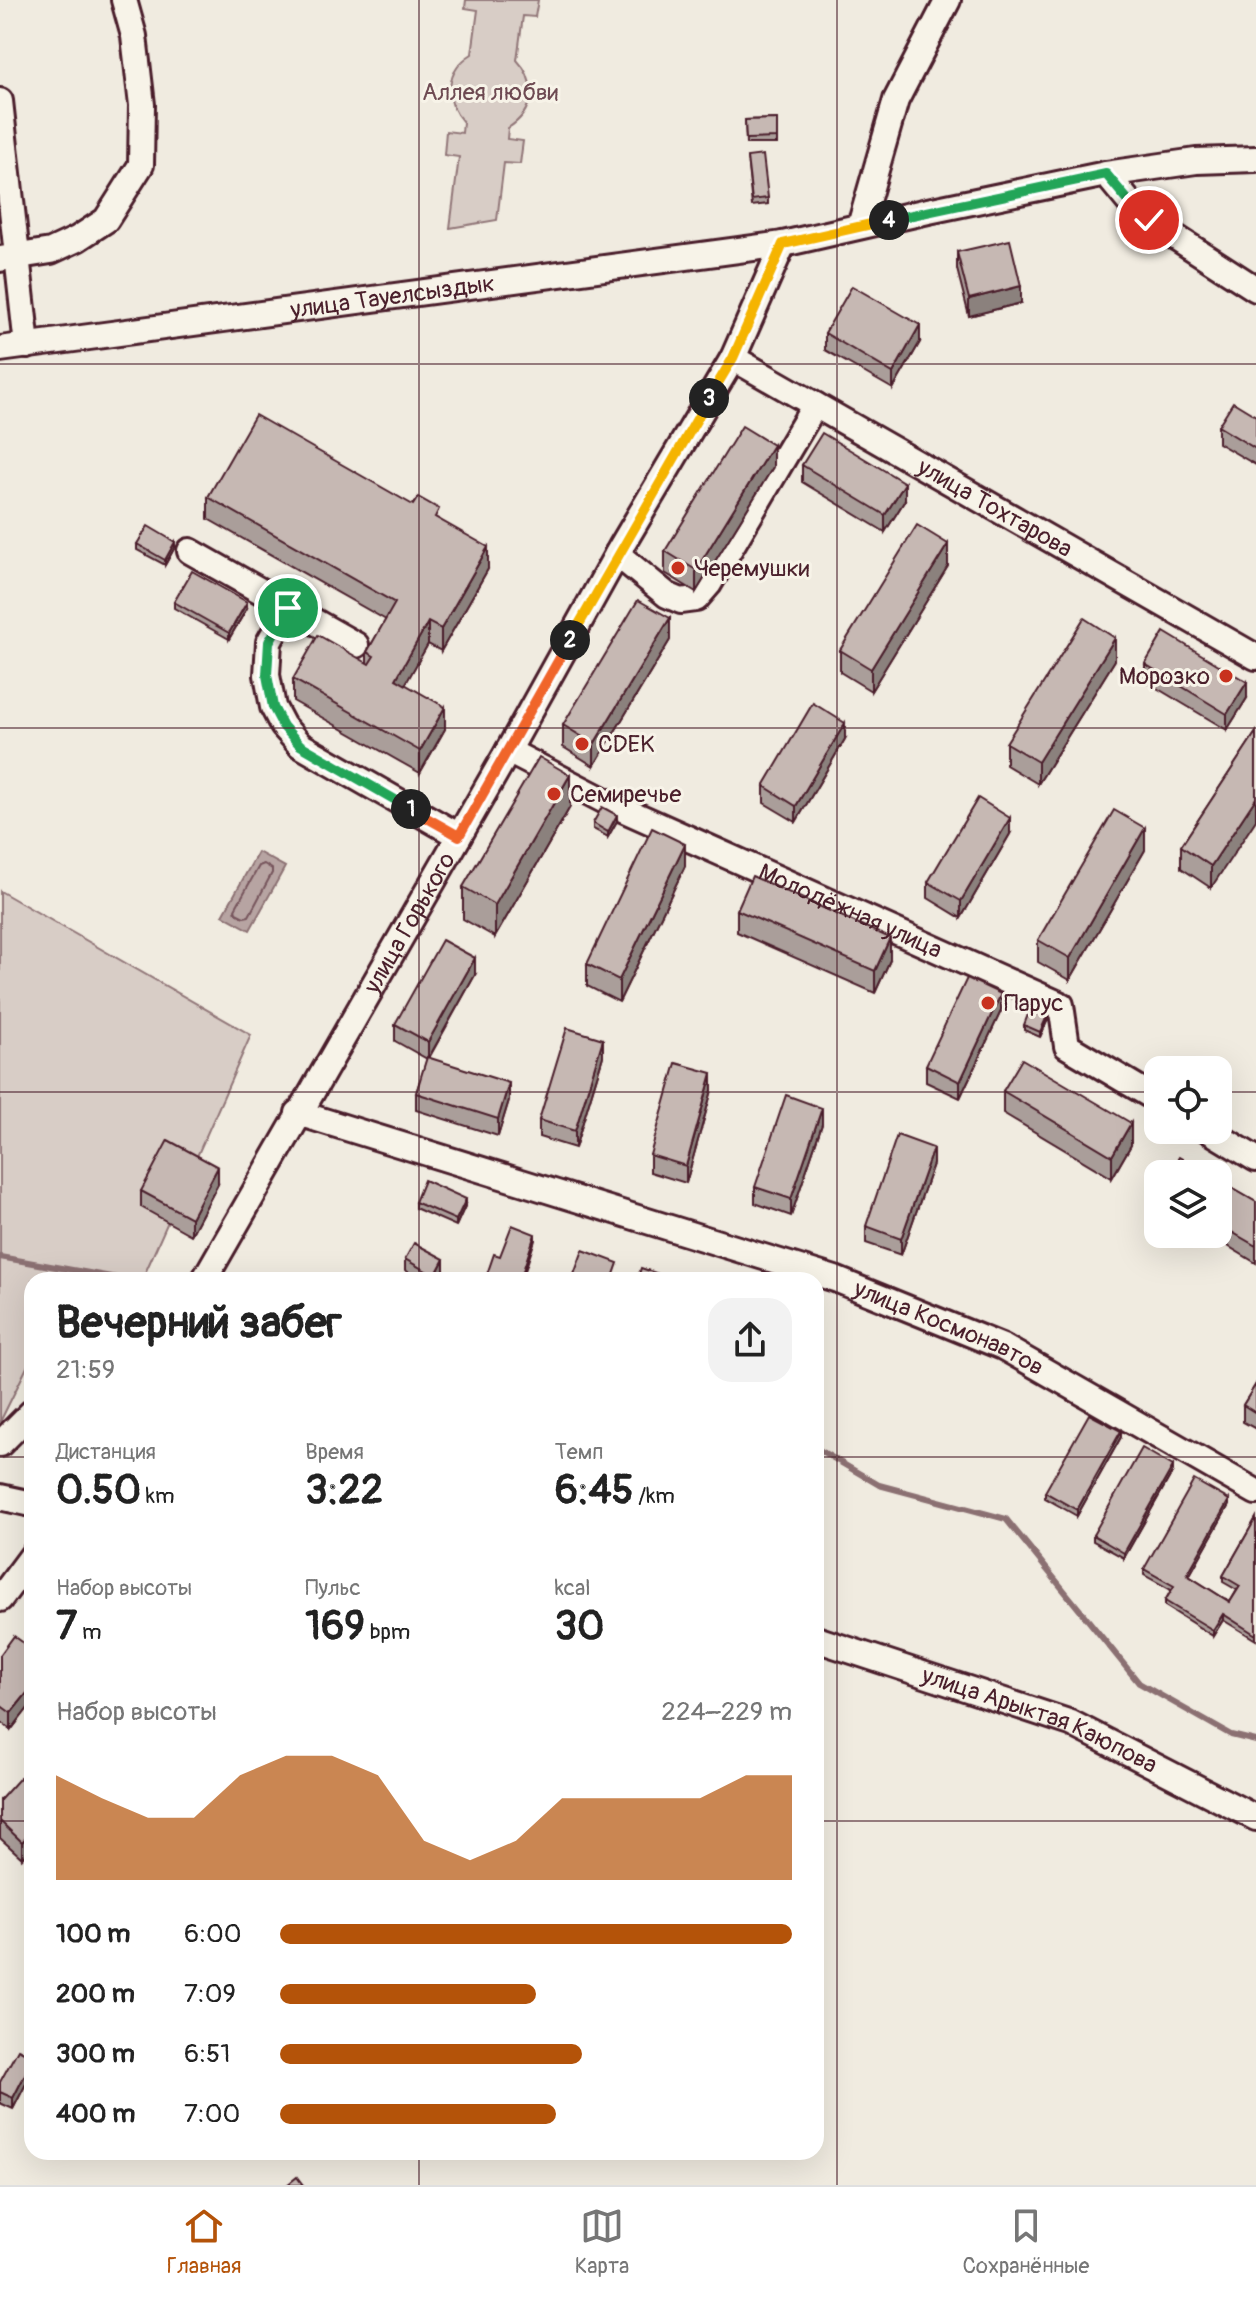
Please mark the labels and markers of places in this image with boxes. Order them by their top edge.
pin [1115,186,1183,254]
pin: 4 [869,200,909,240]
pin: 3 [689,378,729,418]
place label: Черемушки [694,554,810,583]
marker: Черемушки [669,559,687,577]
pin [254,574,322,642]
pin: 2 [550,620,590,660]
place label: Морозко [1119,662,1210,691]
marker: Морозко [1217,667,1235,685]
place label: CDEK [598,730,655,759]
marker: CDEK [573,735,591,753]
place label: Семиречье [570,780,681,809]
marker: Семиречье [545,785,563,803]
pin: 1 [391,789,431,829]
place label: Парус [1004,989,1063,1018]
marker: Парус [979,994,997,1012]

